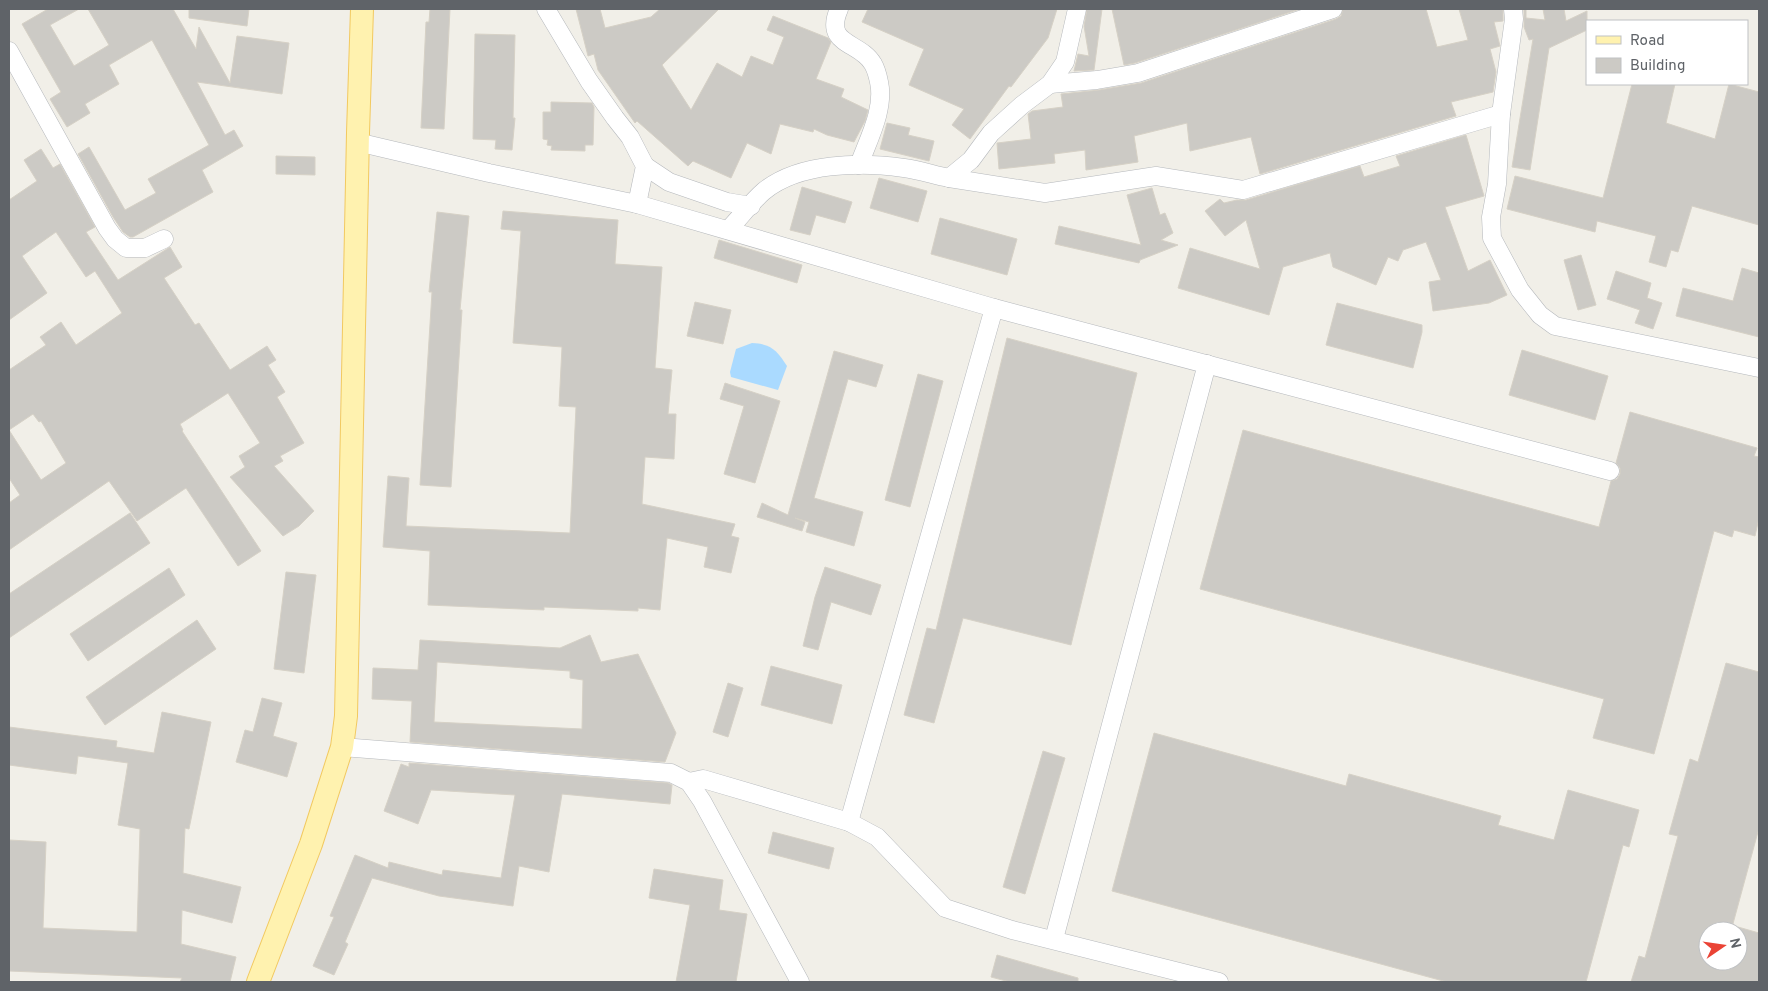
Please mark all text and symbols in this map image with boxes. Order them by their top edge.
legend [1586,20,1748,85]
text: Road [1630,32,1665,51]
text: Building [1630,57,1685,76]
north arrow [1698,921,1748,971]
text: N [1725,937,1744,950]

